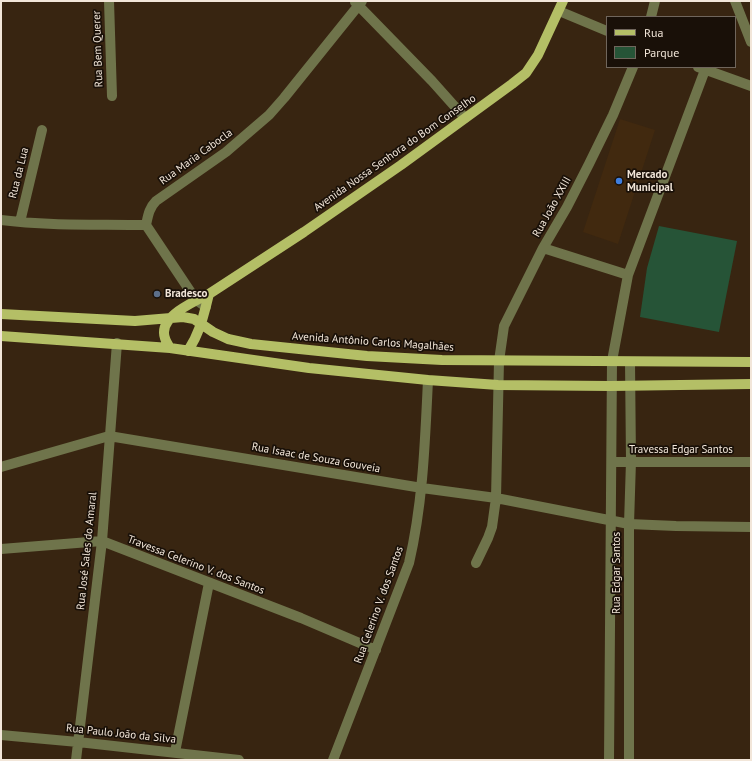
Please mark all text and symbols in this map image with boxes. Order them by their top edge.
street label: Rua Bem Querer [90,10,106,88]
legend [606,16,736,68]
text: Rua [644,25,663,40]
text: Parque [644,45,679,60]
street label: Avenida Nossa Senhora do Bom Conselho [311,92,479,214]
street label: Rua Maria Cabocla [157,126,235,188]
street label: Rua da Lua [6,146,32,200]
place label: Mercado Municipal [627,168,673,194]
street label: Rua João XXIII [530,175,574,239]
marker: Mercado Municipal [614,176,624,186]
place label: Bradesco [165,287,207,301]
marker: Bradesco [152,289,162,299]
street label: Avenida Antônio Carlos Magalhães [292,330,454,354]
street label: Rua Isaac de Souza Gouveia [251,440,381,476]
street label: Travessa Edgar Santos [629,443,733,457]
street label: Rua José Sales do Amaral [74,491,100,611]
street label: Rua Edgar Santos [610,532,624,614]
street label: Travessa Celerino V. dos Santos [126,533,266,597]
street label: Rua Celerino V. dos Santos [352,545,406,665]
street label: Rua Paulo João da Silva [65,722,177,746]

